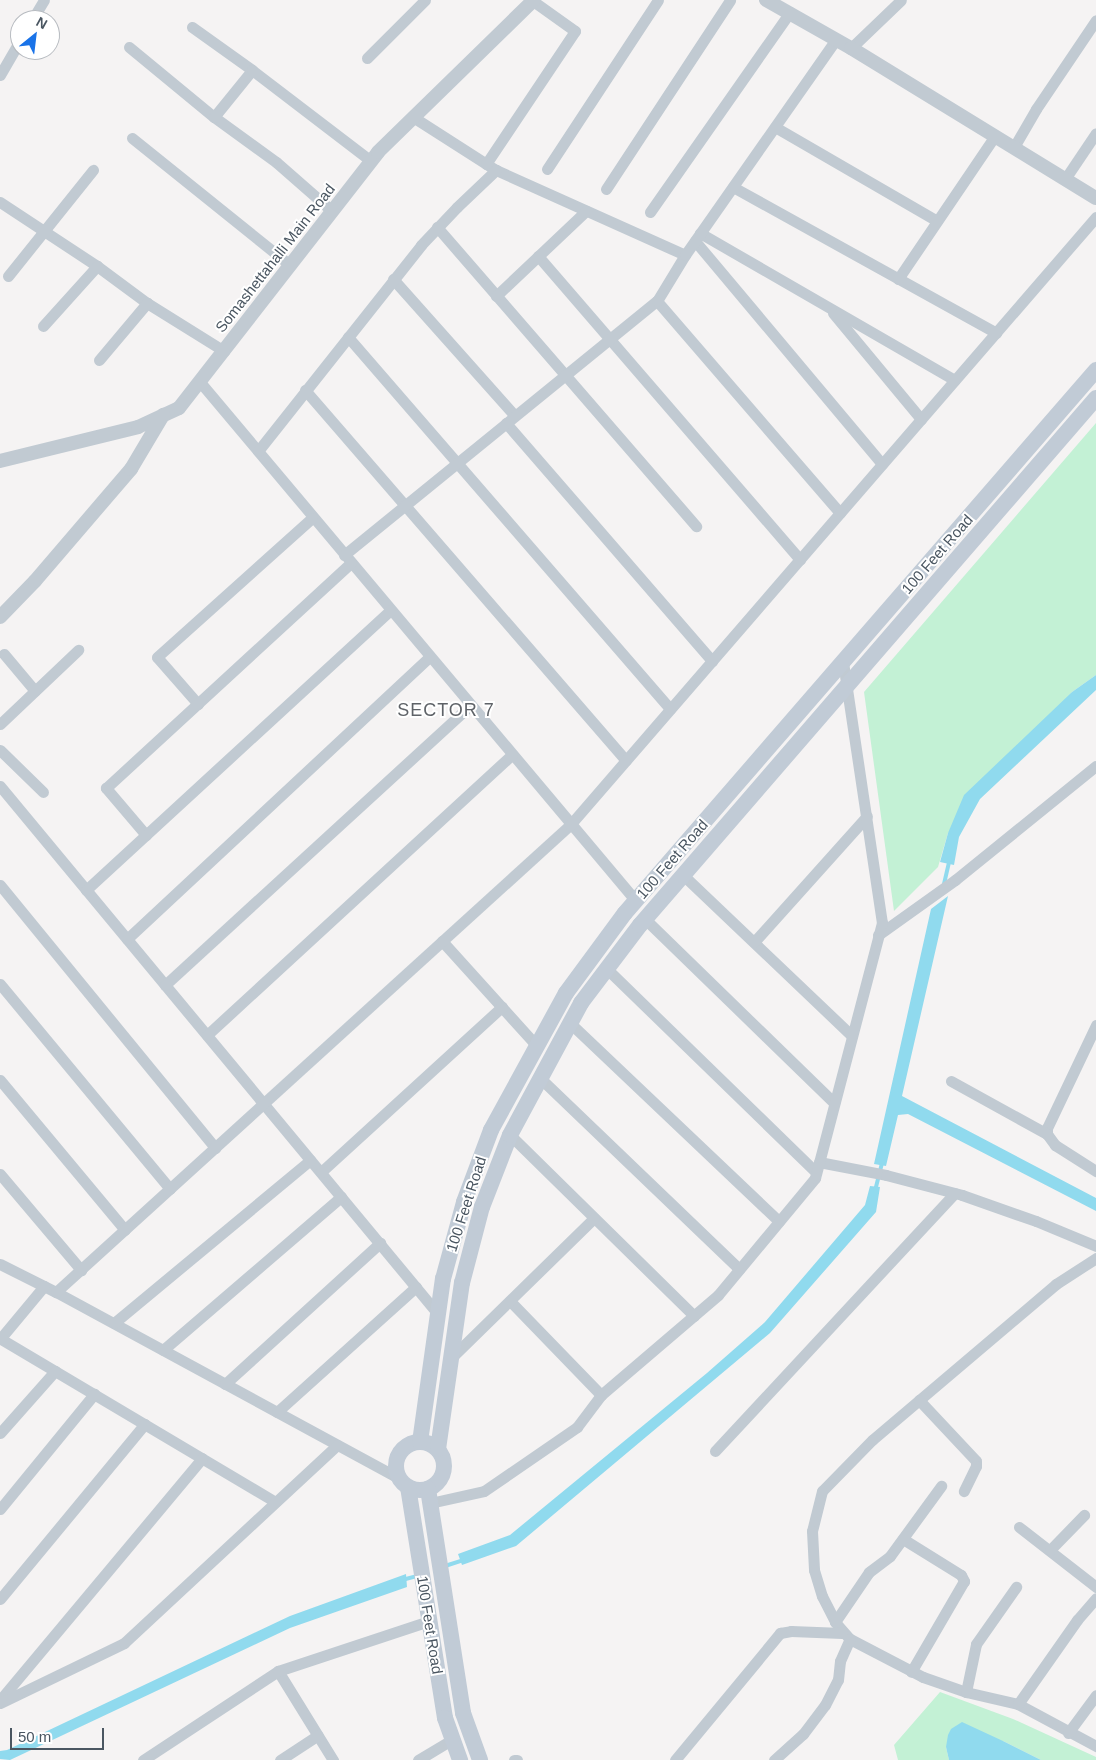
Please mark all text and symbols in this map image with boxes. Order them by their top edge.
north arrow [10,10,60,60]
text: N [33,13,50,32]
street label: Somashettahalli Main Road [211,180,339,336]
street label: 100 Feet Road [898,511,976,597]
district label: SECTOR 7 [396,699,496,721]
street label: 100 Feet Road [633,816,711,902]
street label: 100 Feet Road [442,1154,490,1254]
street label: 100 Feet Road [413,1575,447,1675]
scale bar [12,1718,106,1750]
text: 50 m [18,1728,51,1745]

